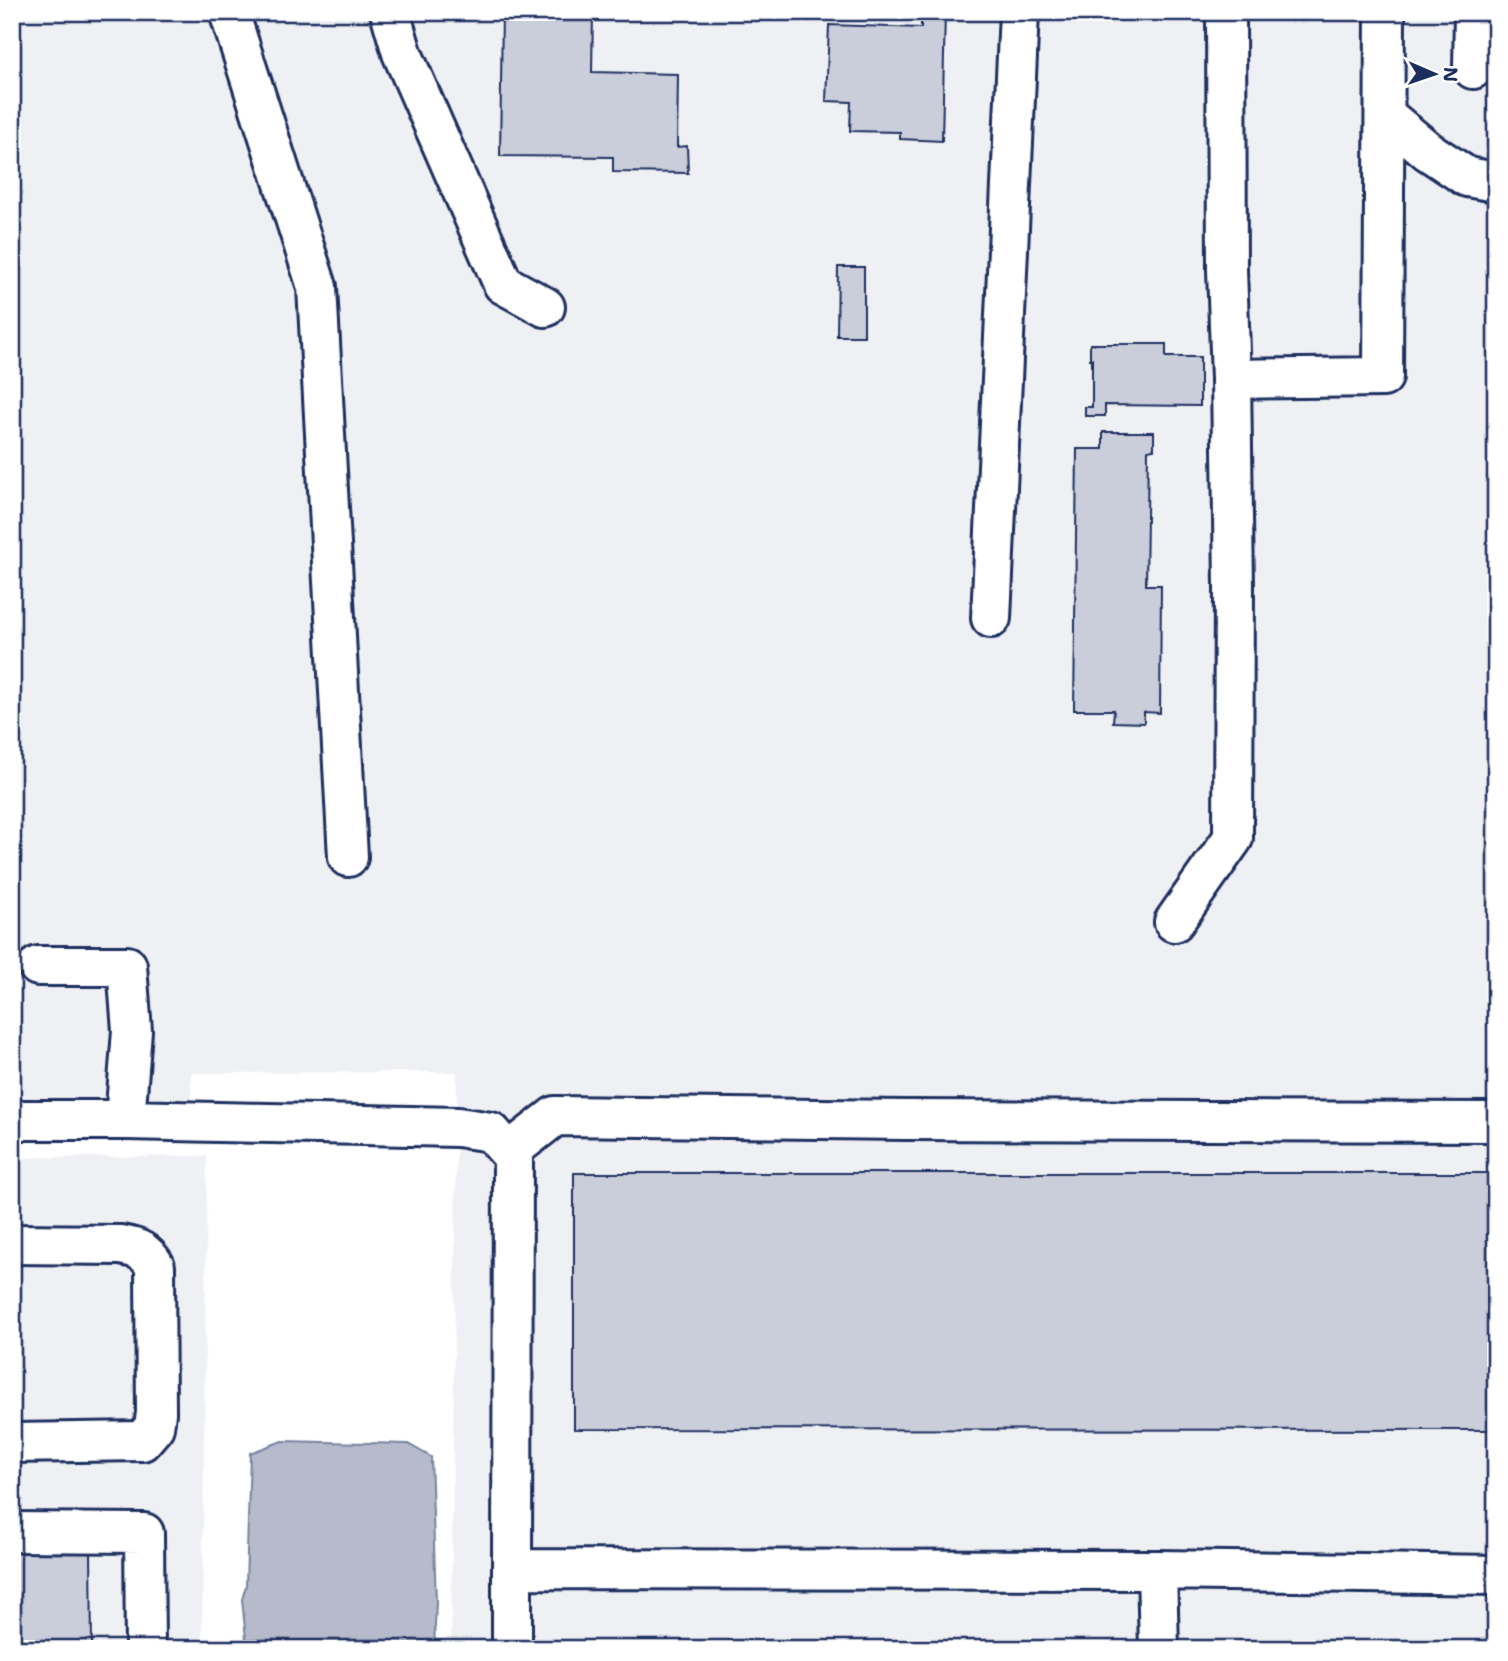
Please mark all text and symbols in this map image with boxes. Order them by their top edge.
north arrow [1400,38,1470,108]
text: N [1438,67,1463,83]

